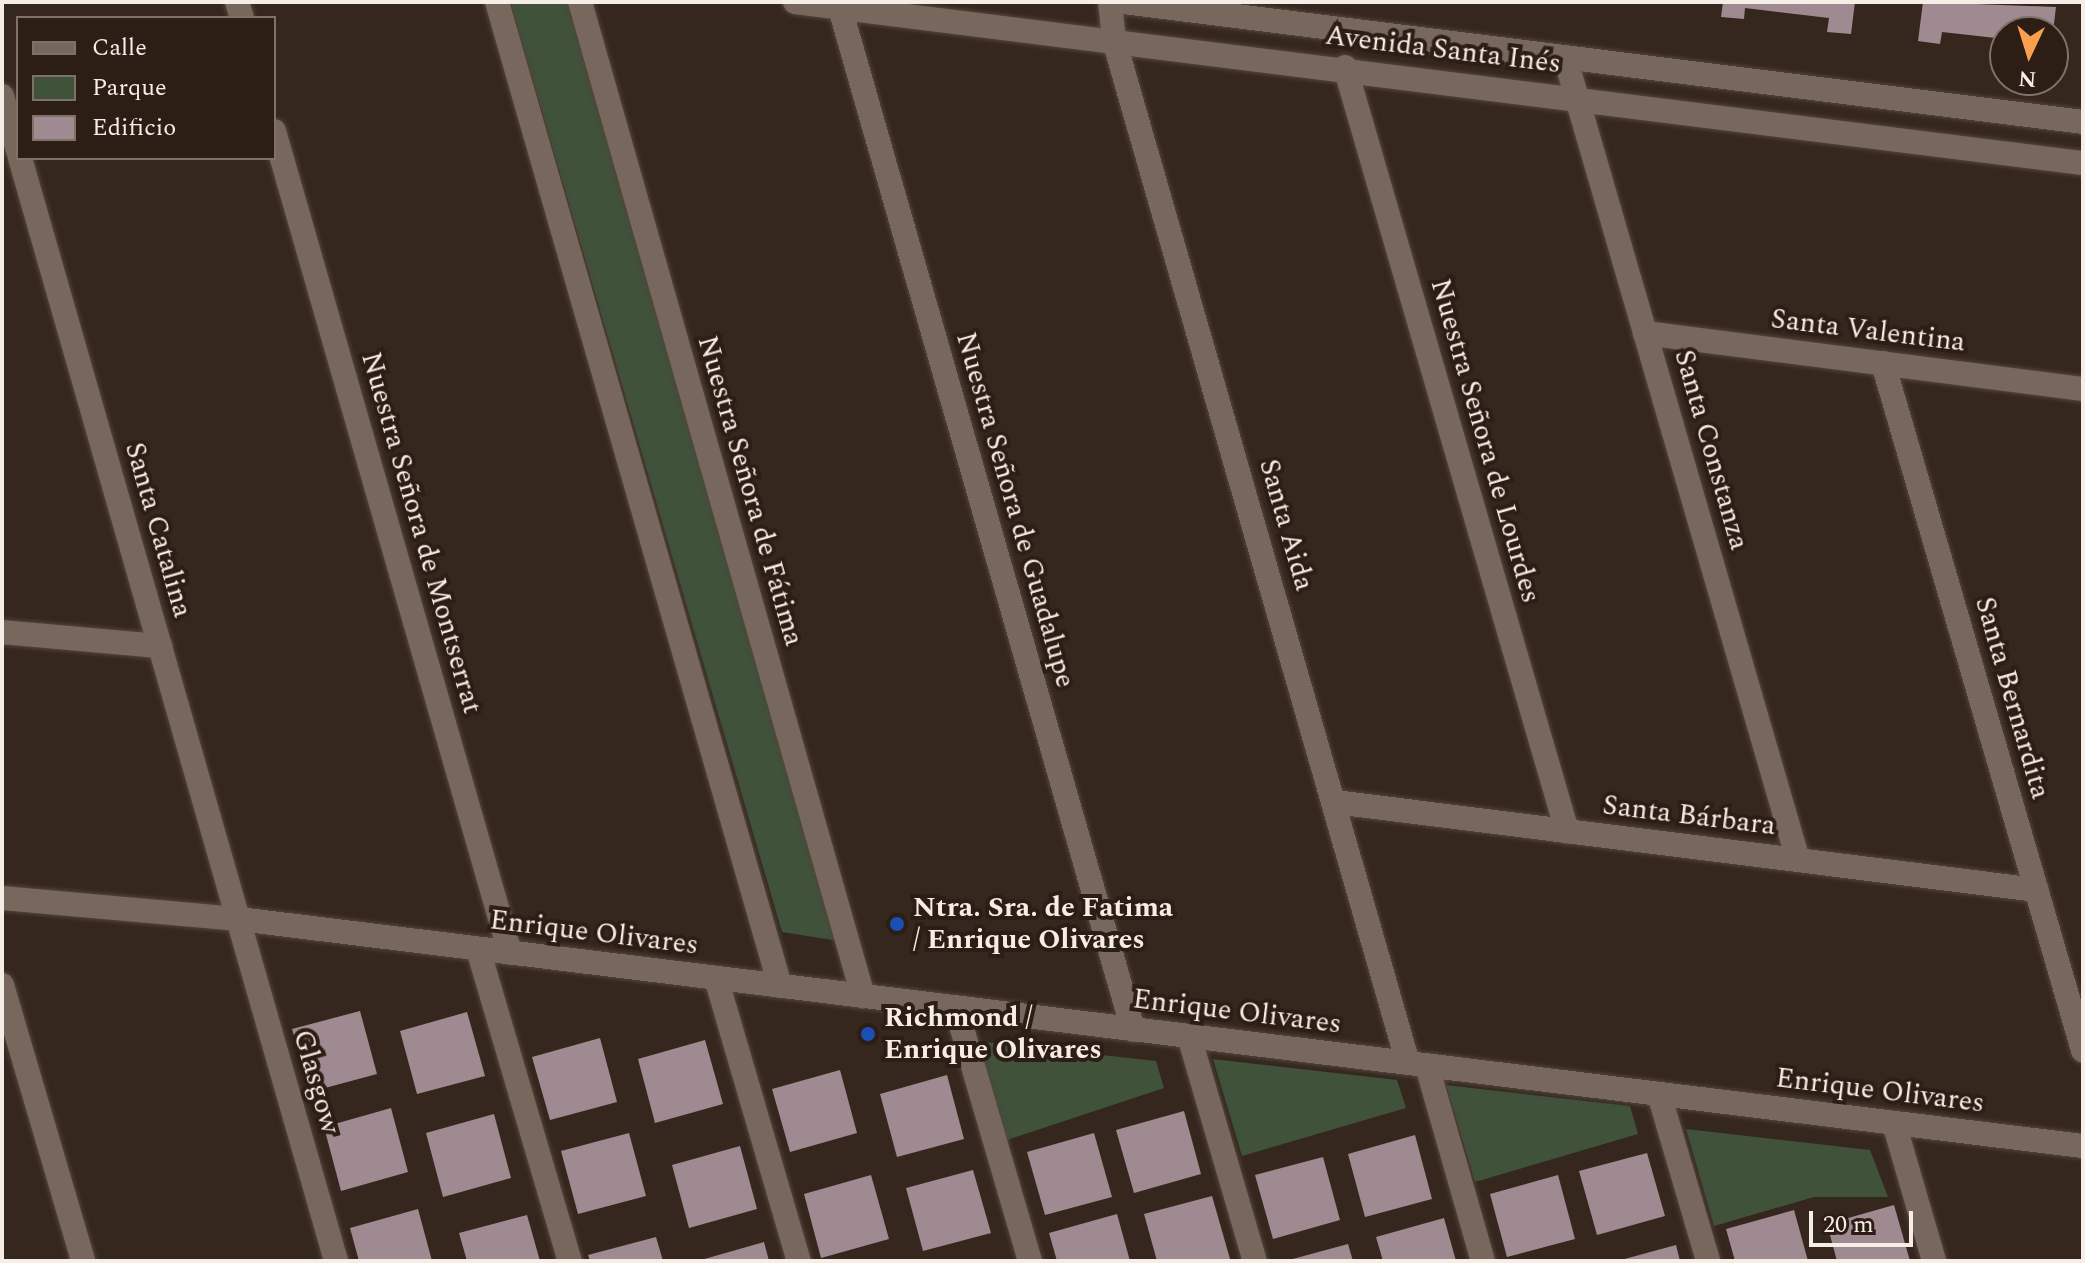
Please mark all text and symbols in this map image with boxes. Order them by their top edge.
legend [16,16,276,160]
north arrow [1989,16,2069,96]
street label: Avenida Santa Inés [1323,19,1563,81]
text: Calle [92,30,147,66]
text: N [2017,61,2038,96]
text: Parque [92,70,167,106]
text: Edificio [92,110,176,146]
street label: Nuestra Señora de Lourdes [1423,275,1547,607]
street label: Santa Valentina [1769,302,1967,360]
street label: Nuestra Señora de Guadalupe [948,328,1082,692]
street label: Nuestra Señora de Fátima [690,332,810,650]
street label: Santa Constanza [1666,346,1756,554]
street label: Nuestra Señora de Montserrat [353,348,489,718]
street label: Santa Catalina [117,439,199,621]
street label: Santa Aida [1251,455,1321,595]
street label: Santa Bernardita [1967,593,2057,803]
street label: Santa Bárbara [1601,789,1777,843]
place label: Ntra. Sra. de Fatima / Enrique Olivares [913,891,1173,957]
street label: Enrique Olivares [488,904,700,962]
marker: Ntra. Sra. de Fatima / Enrique Olivares [888,915,906,933]
street label: Enrique Olivares [1131,983,1343,1041]
place label: Richmond / Enrique Olivares [884,1001,1102,1067]
marker: Richmond / Enrique Olivares [859,1025,877,1043]
street label: Glasgow [285,1026,347,1138]
street label: Enrique Olivares [1774,1062,1986,1120]
scale bar [1813,1195,1917,1245]
text: 20 m [1823,1207,1874,1243]

